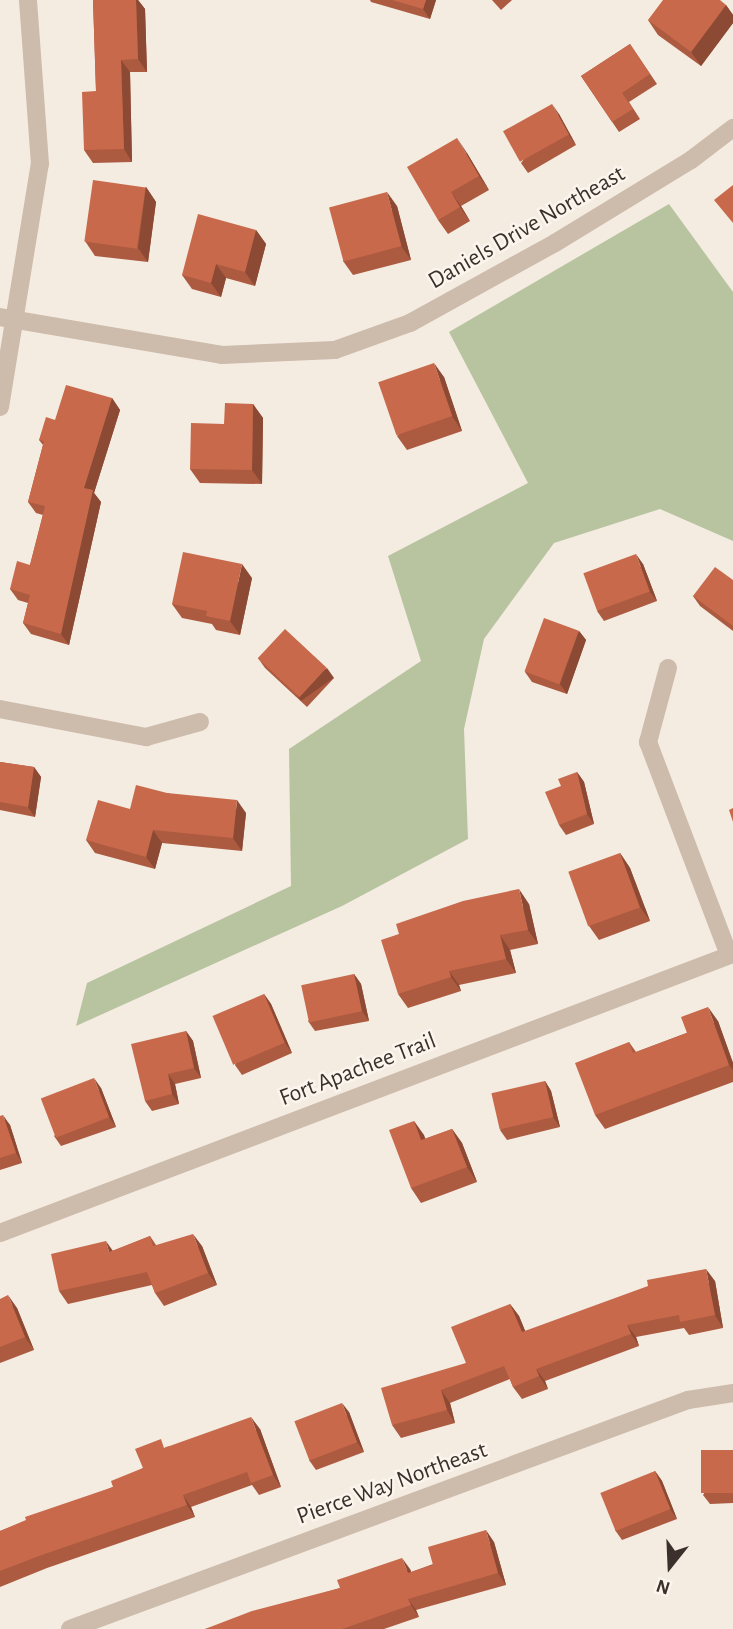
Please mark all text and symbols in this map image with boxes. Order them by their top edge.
street label: Daniels Drive Northeast [424,160,630,296]
street label: Fort Apachee Trail [276,1027,440,1113]
street label: Pierce Way Northeast [293,1436,491,1532]
north arrow [635,1531,705,1601]
text: N [654,1575,673,1598]

